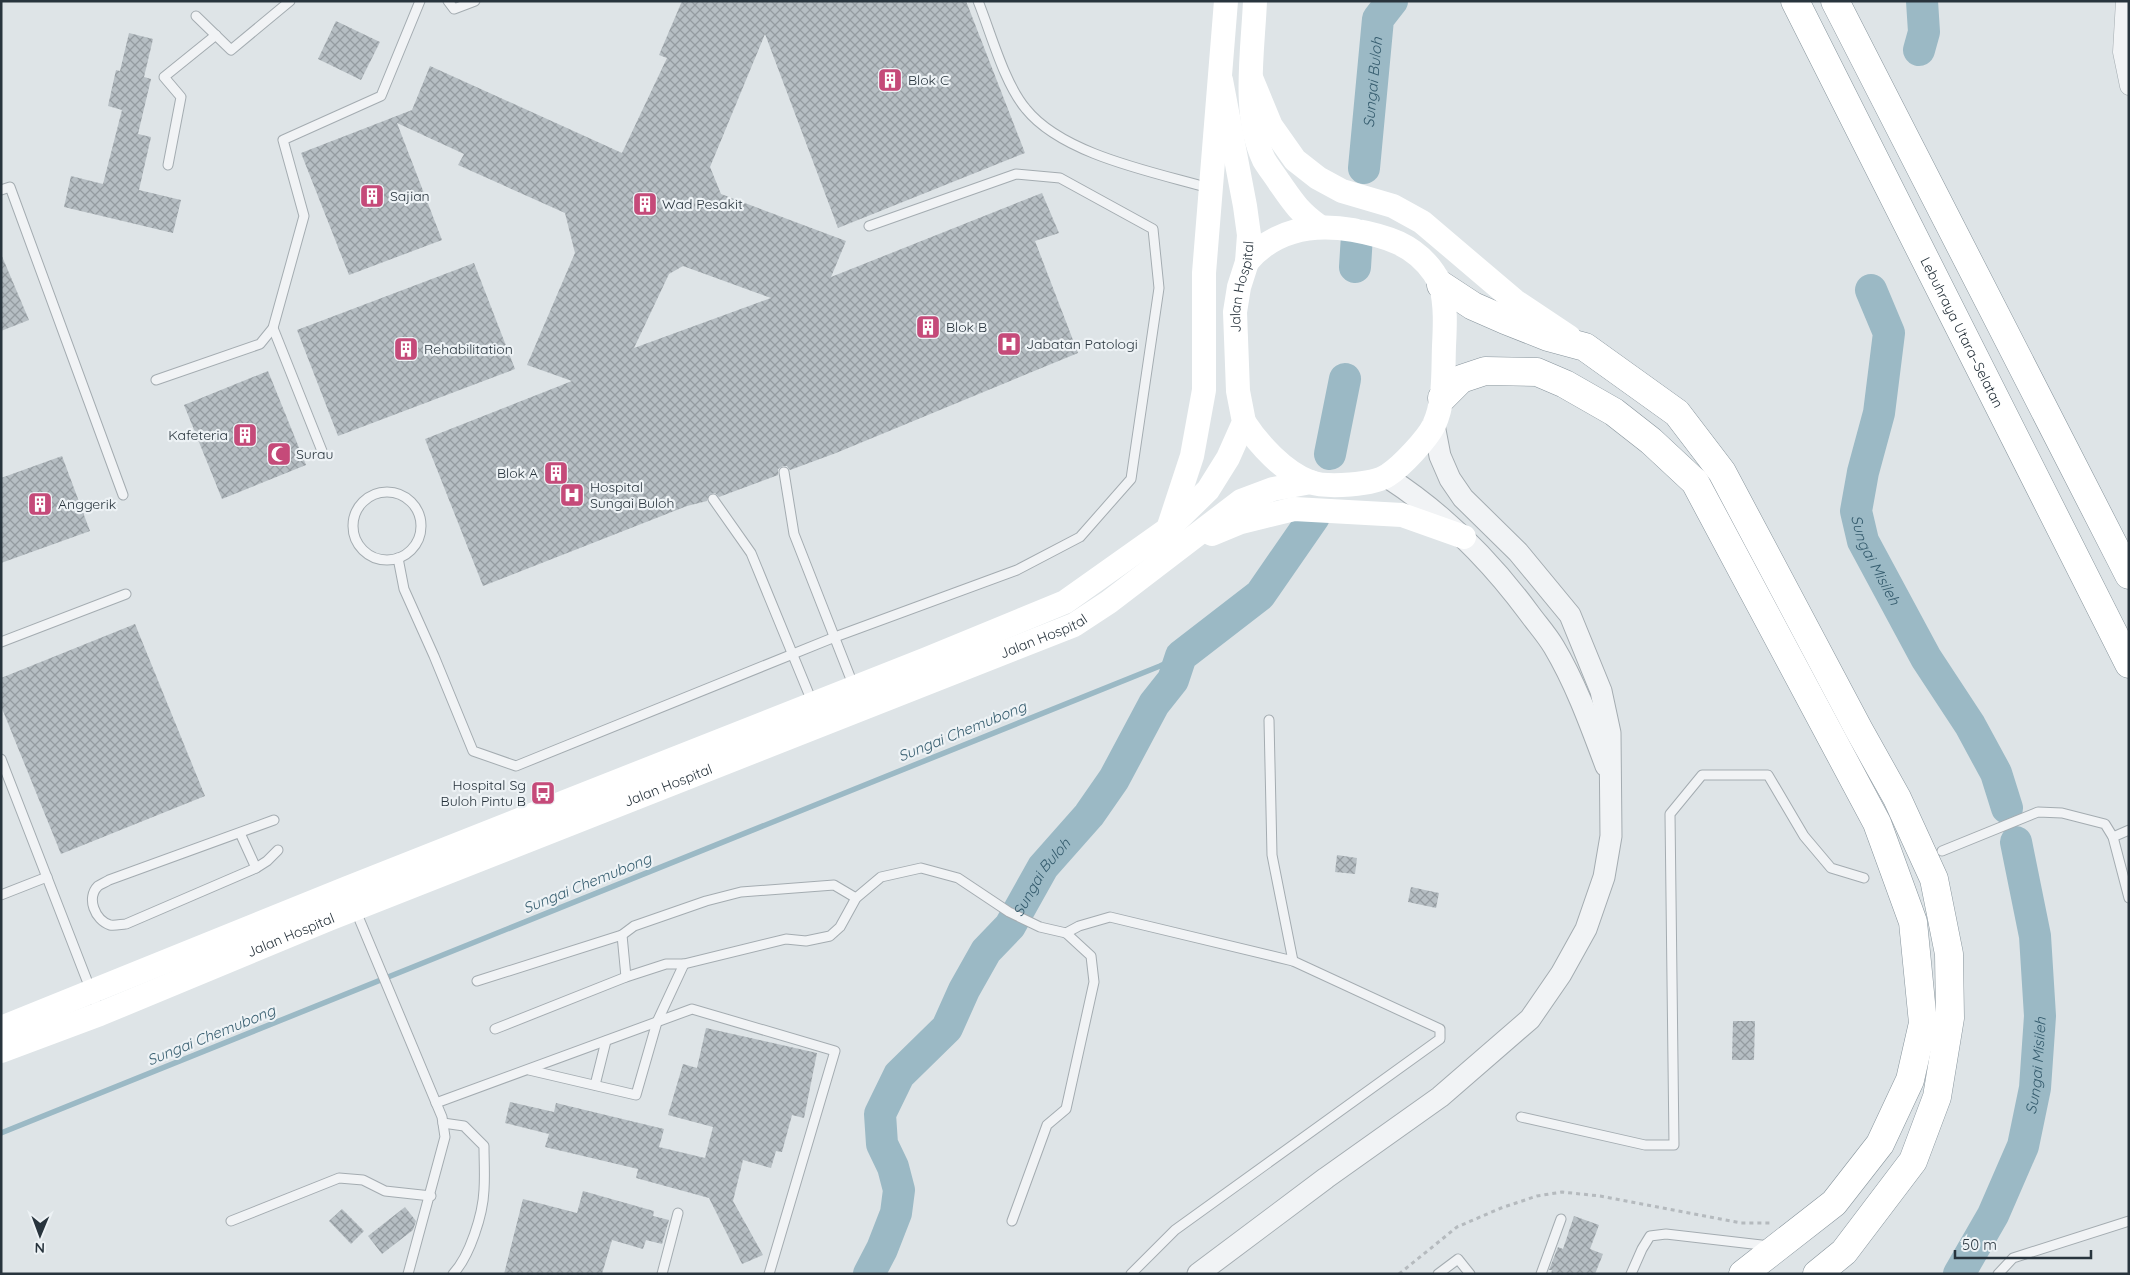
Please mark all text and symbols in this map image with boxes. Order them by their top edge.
water label: Sungai Buloh [1358,36,1386,128]
building icon: Blok C [877,67,903,93]
place label: Blok C [908,71,949,89]
building icon: Sajian [359,183,385,209]
place label: Sajian [390,187,430,205]
building icon: Wad Pesakit [632,191,658,217]
place label: Wad Pesakit [662,195,743,213]
street label: Jalan Hospital [1226,240,1258,333]
street label: Lebuhraya Utara–Selatan [1916,254,2007,411]
building icon: Blok B [915,314,941,340]
place label: Blok B [946,318,987,336]
hospital icon: Jabatan Patologi [996,331,1022,357]
place label: Jabatan Patologi [1026,335,1138,353]
building icon: Rehabilitation [393,336,419,362]
place label: Rehabilitation [424,340,513,358]
building icon: Kafeteria [232,422,258,448]
place label: Kafeteria [168,426,228,444]
mosque icon: Surau [266,441,292,467]
place label: Surau [296,445,333,463]
building icon: Blok A [543,460,569,486]
place label: Blok A [497,464,538,482]
place label: Hospital Sungai Buloh [590,478,674,512]
hospital icon: Hospital Sungai Buloh [559,482,585,508]
building icon: Anggerik [27,491,53,517]
place label: Anggerik [58,495,116,513]
water label: Sungai Misileh [1848,513,1905,608]
street label: Jalan Hospital [997,610,1091,662]
water label: Sungai Chemubong [895,696,1030,765]
street label: Jalan Hospital [621,760,715,811]
place label: Hospital Sg Buloh Pintu B [441,776,526,810]
bus stop icon: Hospital Sg Buloh Pintu B [530,780,556,806]
water label: Sungai Buloh [1008,834,1074,920]
water label: Sungai Chemubong [520,848,655,917]
street label: Jalan Hospital [244,909,337,961]
water label: Sungai Chemubong [144,1000,279,1069]
water label: Sungai Misileh [2020,1016,2049,1116]
north arrow [15,1210,65,1260]
scale bar [1955,1228,2091,1260]
text: 50 m [1962,1235,1997,1254]
text: N [34,1239,45,1257]

